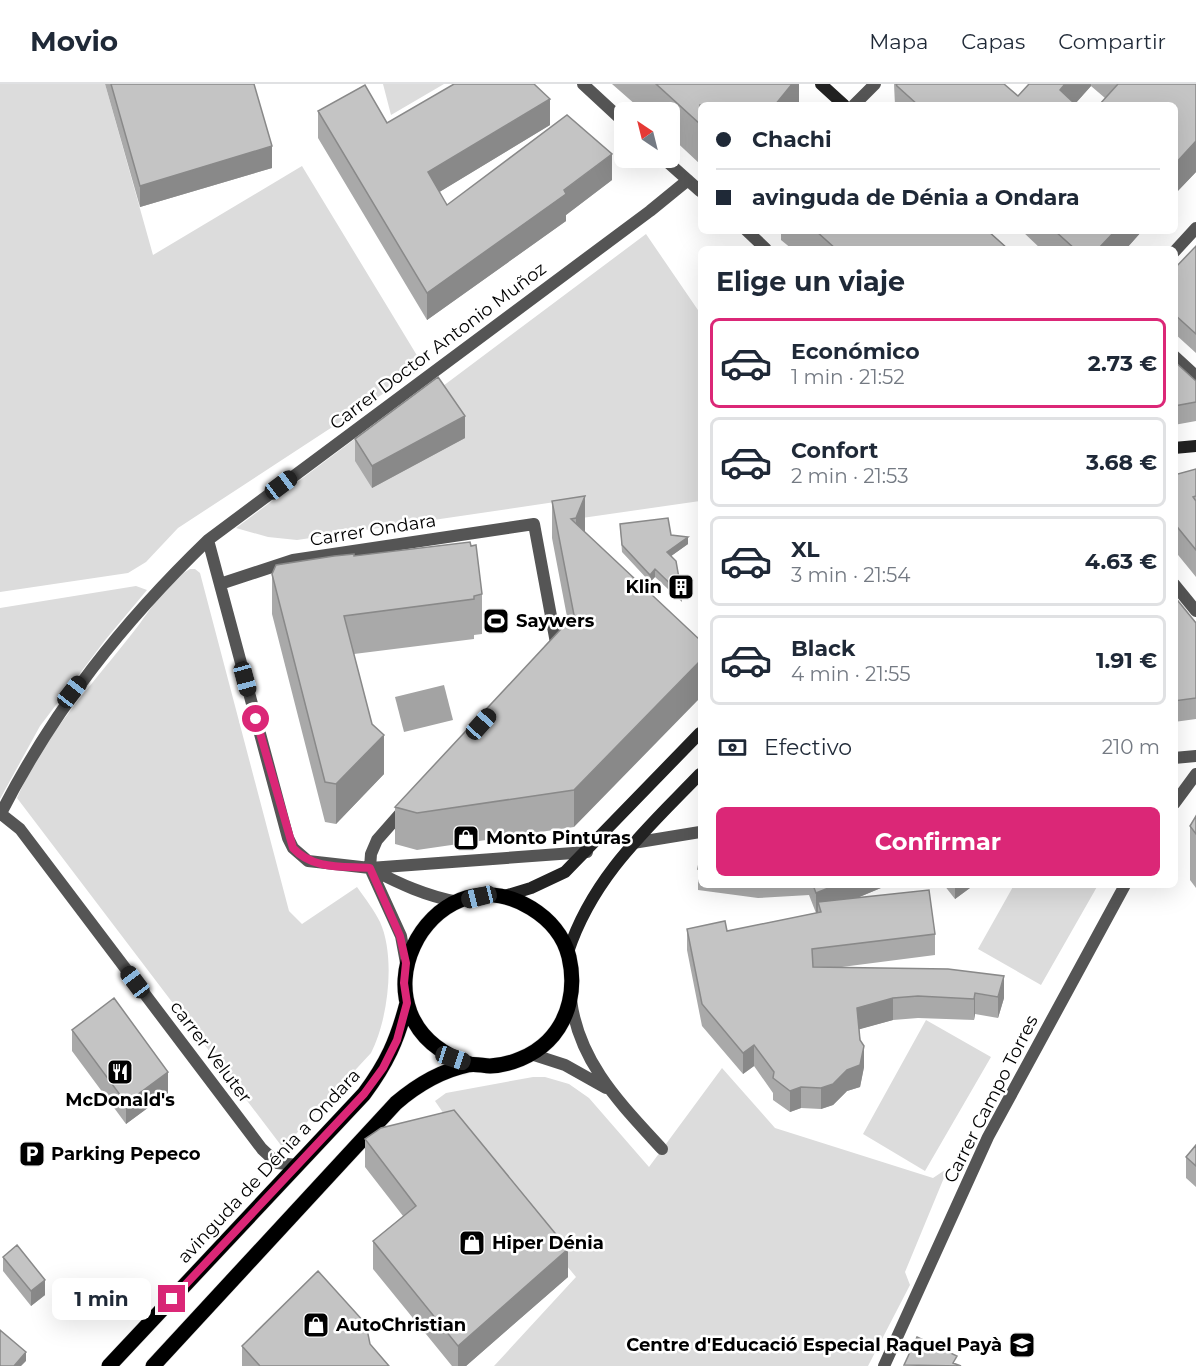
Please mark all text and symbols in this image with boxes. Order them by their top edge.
text: Movio [30,24,118,58]
text: Mapa [869,29,928,54]
text: Capas [961,29,1025,54]
text: Compartir [1058,29,1166,54]
north arrow [614,102,680,168]
map controls [614,102,680,168]
text: Chachi [752,126,832,153]
text: avinguda de Dénia a Ondara [752,184,1080,211]
street label: Carrer Doctor Antonio Muñoz [326,258,550,434]
text: Elige un viaje [716,265,905,298]
icon: car [719,336,773,390]
text: Económico [791,338,920,365]
text: 2.73 € [1088,350,1157,377]
text: 1 min · 21:52 [791,365,905,389]
icon: car [719,435,773,489]
text: Confort [791,437,878,464]
text: 3.68 € [1086,449,1157,476]
text: 2 min · 21:53 [791,464,909,488]
car [261,467,301,503]
street label: Carrer Ondara [308,509,438,551]
icon: car [719,534,773,588]
text: XL [791,536,820,563]
text: 4.63 € [1085,548,1157,575]
text: 3 min · 21:54 [791,563,911,587]
building icon: Klin [666,572,696,602]
place label: Klin [625,576,662,598]
sports icon: Saywers [481,606,511,636]
place label: Saywers [516,610,595,632]
icon: car [719,633,773,687]
text: Black [791,635,855,662]
text: 1.91 € [1096,647,1157,674]
car [232,659,258,699]
text: 4 min · 21:55 [791,662,910,686]
car [54,672,90,712]
route start [242,705,269,732]
car [462,705,500,743]
icon: cash [716,731,749,764]
text: Efectivo [764,734,852,761]
text: 210 m [1102,735,1160,759]
button: Confirmar [716,807,1160,876]
shop icon: Monto Pinturas [451,823,481,853]
place label: Monto Pinturas [486,827,631,849]
car [459,884,499,910]
car [117,962,153,1002]
street label: carrer Veluter [165,997,257,1107]
street label: Carrer Campo Torres [939,1011,1043,1186]
car [433,1044,473,1072]
restaurant icon: McDonald's [105,1057,135,1087]
street label: avinguda de Dénia a Ondara [173,1064,365,1268]
place label: McDonald's [65,1089,175,1111]
parking icon: Parking Pepeco [17,1139,47,1169]
place label: Parking Pepeco [51,1143,201,1165]
shop icon: Hiper Dénia [457,1228,487,1258]
place label: Hiper Dénia [492,1232,604,1254]
callout: 1 min [52,1278,151,1320]
route end [158,1285,185,1312]
text: 1 min [74,1287,129,1311]
shop icon: AutoChristian [301,1310,331,1340]
place label: AutoChristian [335,1314,466,1336]
school or university icon: Centre d'Educació Especial Raquel Payà [1007,1330,1037,1360]
place label: Centre d'Educació Especial Raquel Payà [626,1334,1002,1356]

